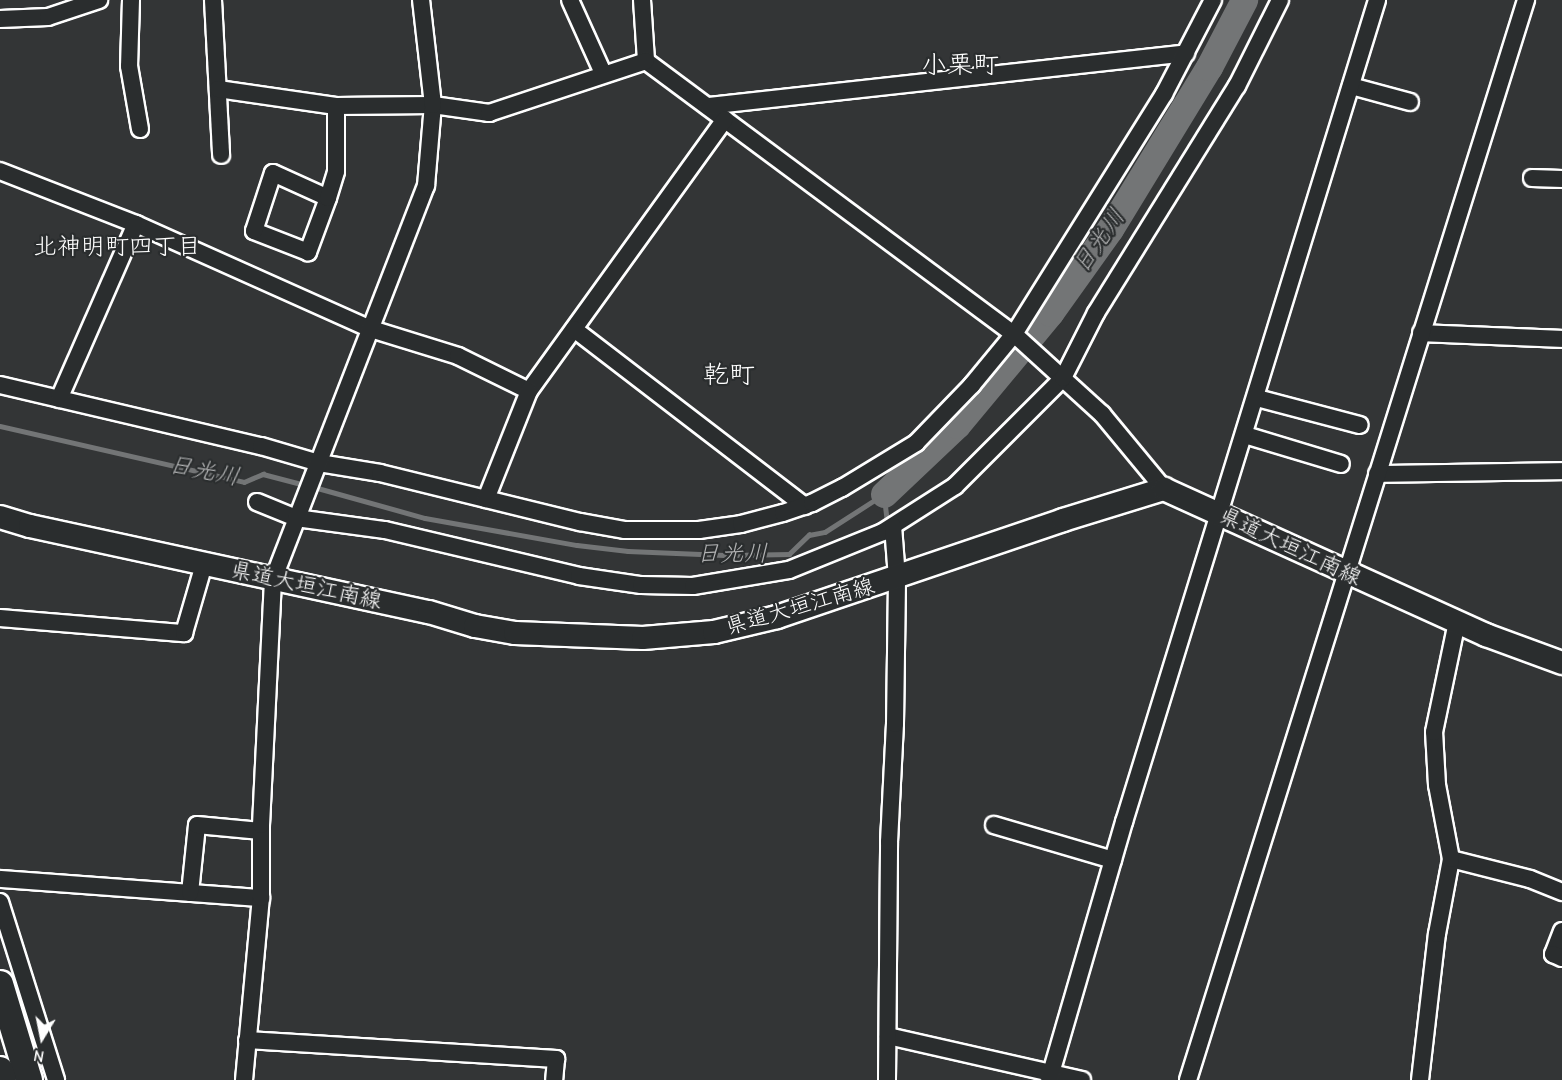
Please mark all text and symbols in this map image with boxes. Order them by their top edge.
district label: 小栗町 [921,50,999,82]
water label: 日光川 [1067,203,1131,279]
district label: 北神明町四丁目 [33,233,201,261]
district label: 乾町 [703,360,755,392]
water label: 日光川 [166,450,242,492]
street label: 県道大垣江南線 [1215,502,1365,592]
water label: 日光川 [696,540,768,568]
street label: 県道大垣江南線 [228,557,384,615]
street label: 県道大垣江南線 [722,573,878,641]
north arrow [12,1008,72,1068]
text: N [32,1046,46,1065]

